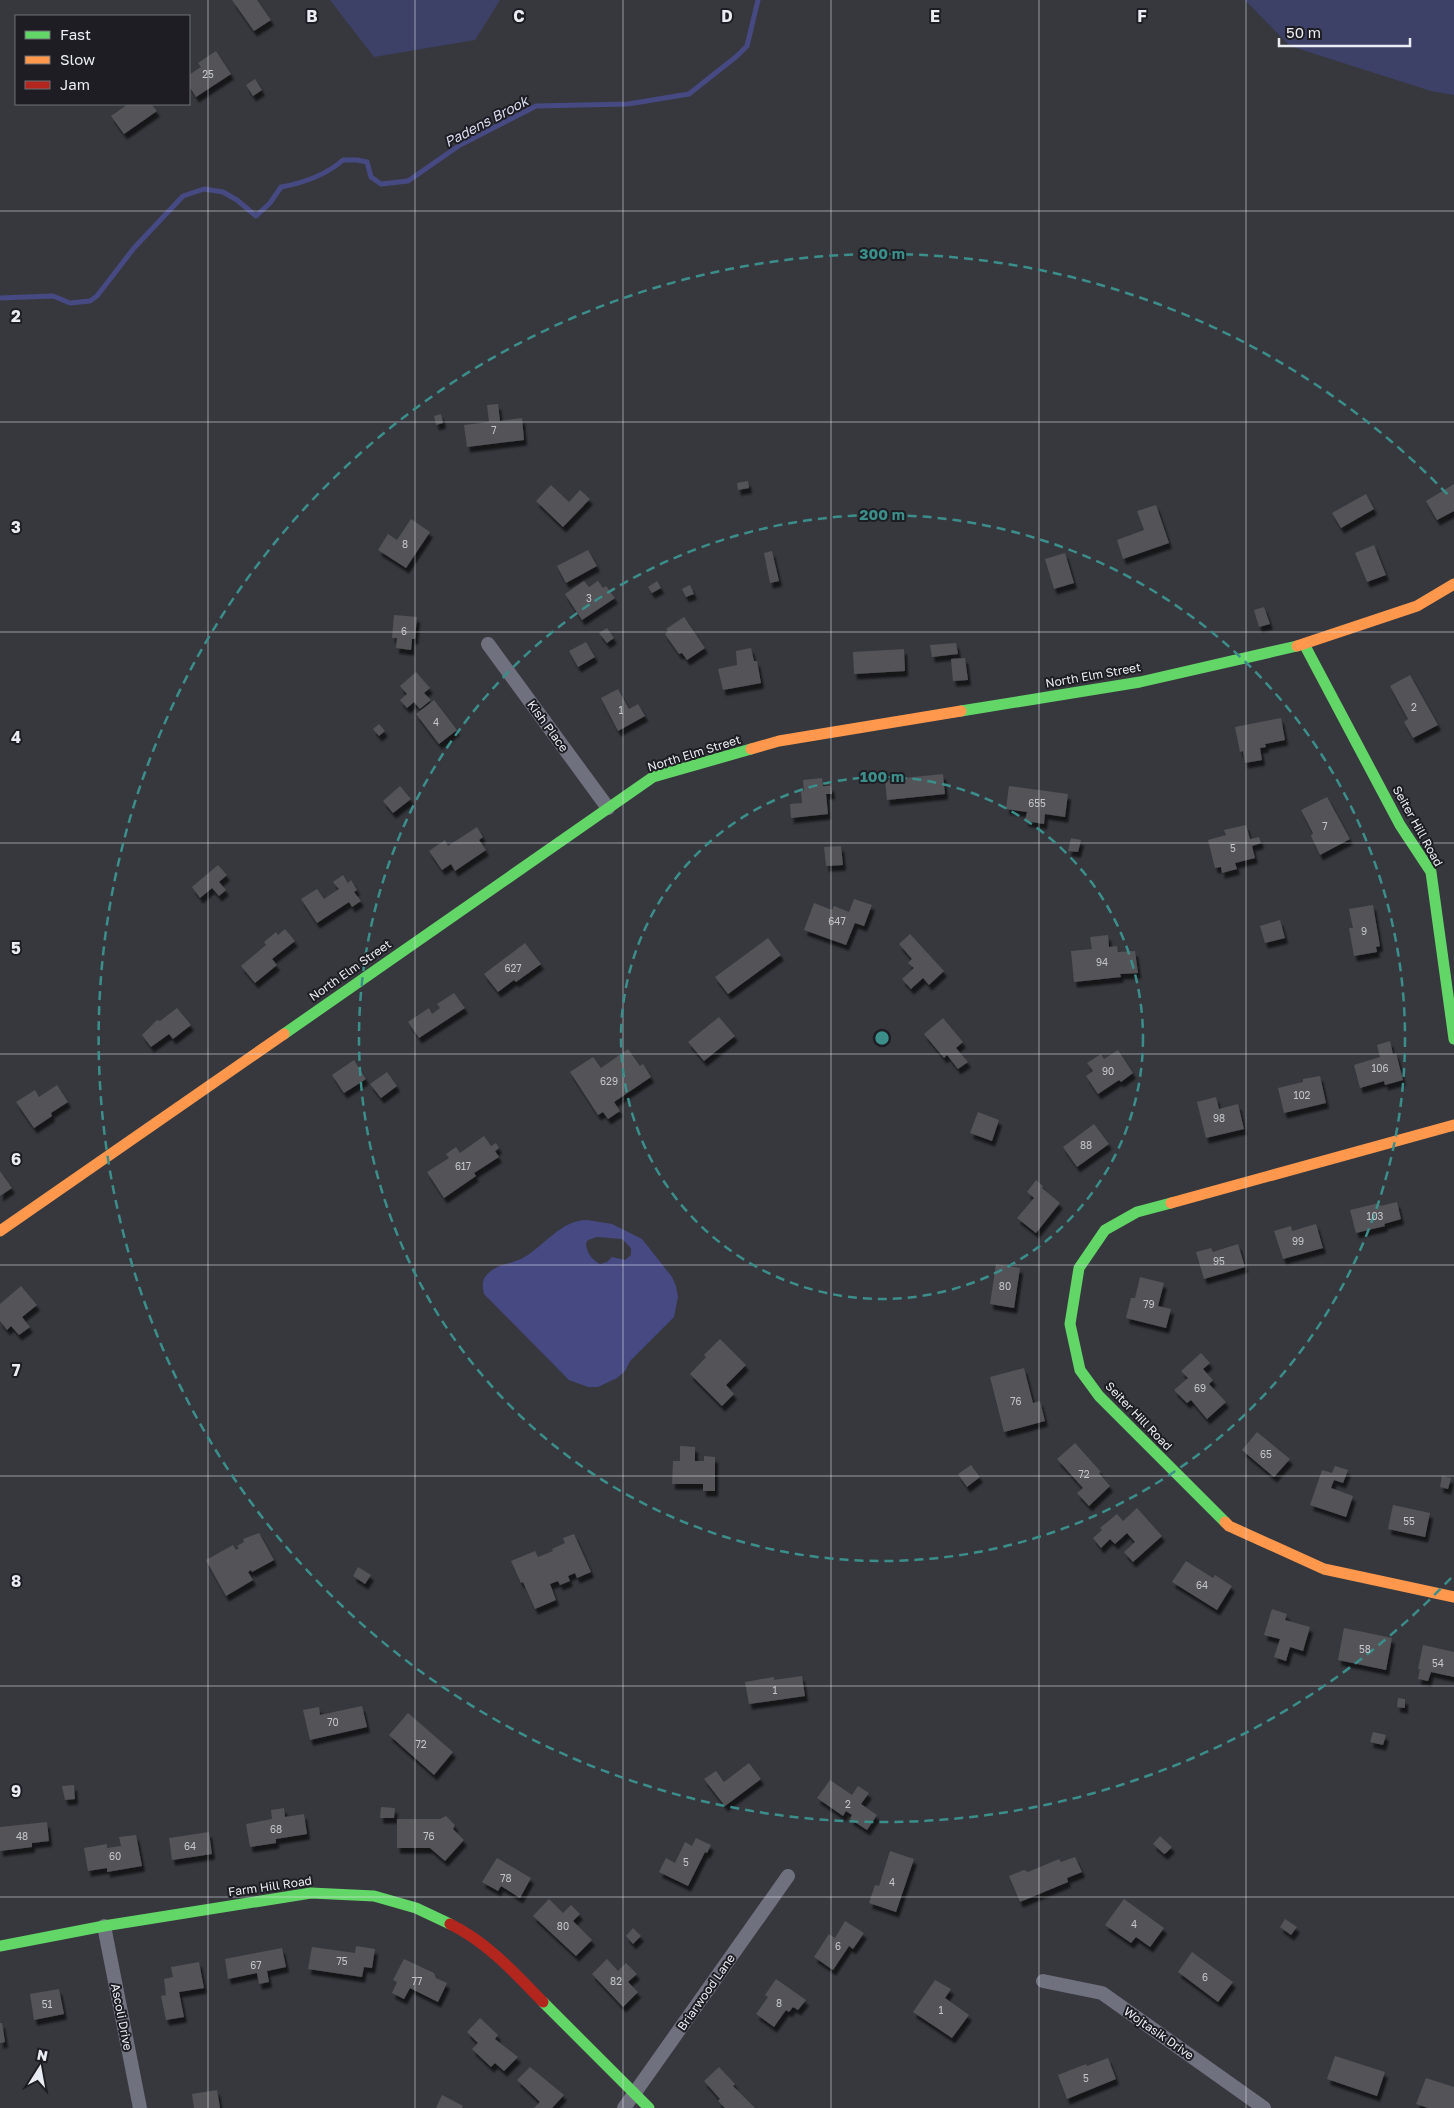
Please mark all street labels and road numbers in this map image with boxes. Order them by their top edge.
street label: North Elm Street [1044,659,1142,691]
street label: Kish Place [524,697,572,755]
street label: North Elm Street [646,732,743,774]
street label: Seiter Hill Road [1390,783,1446,869]
street label: North Elm Street [306,936,394,1004]
street label: Seiter Hill Road [1102,1379,1176,1453]
street label: Farm Hill Road [227,1873,313,1899]
street label: Briarwood Lane [674,1951,738,2033]
street label: Ascoli Drive [108,1982,136,2052]
street label: Wojtasik Drive [1121,2003,1197,2063]

